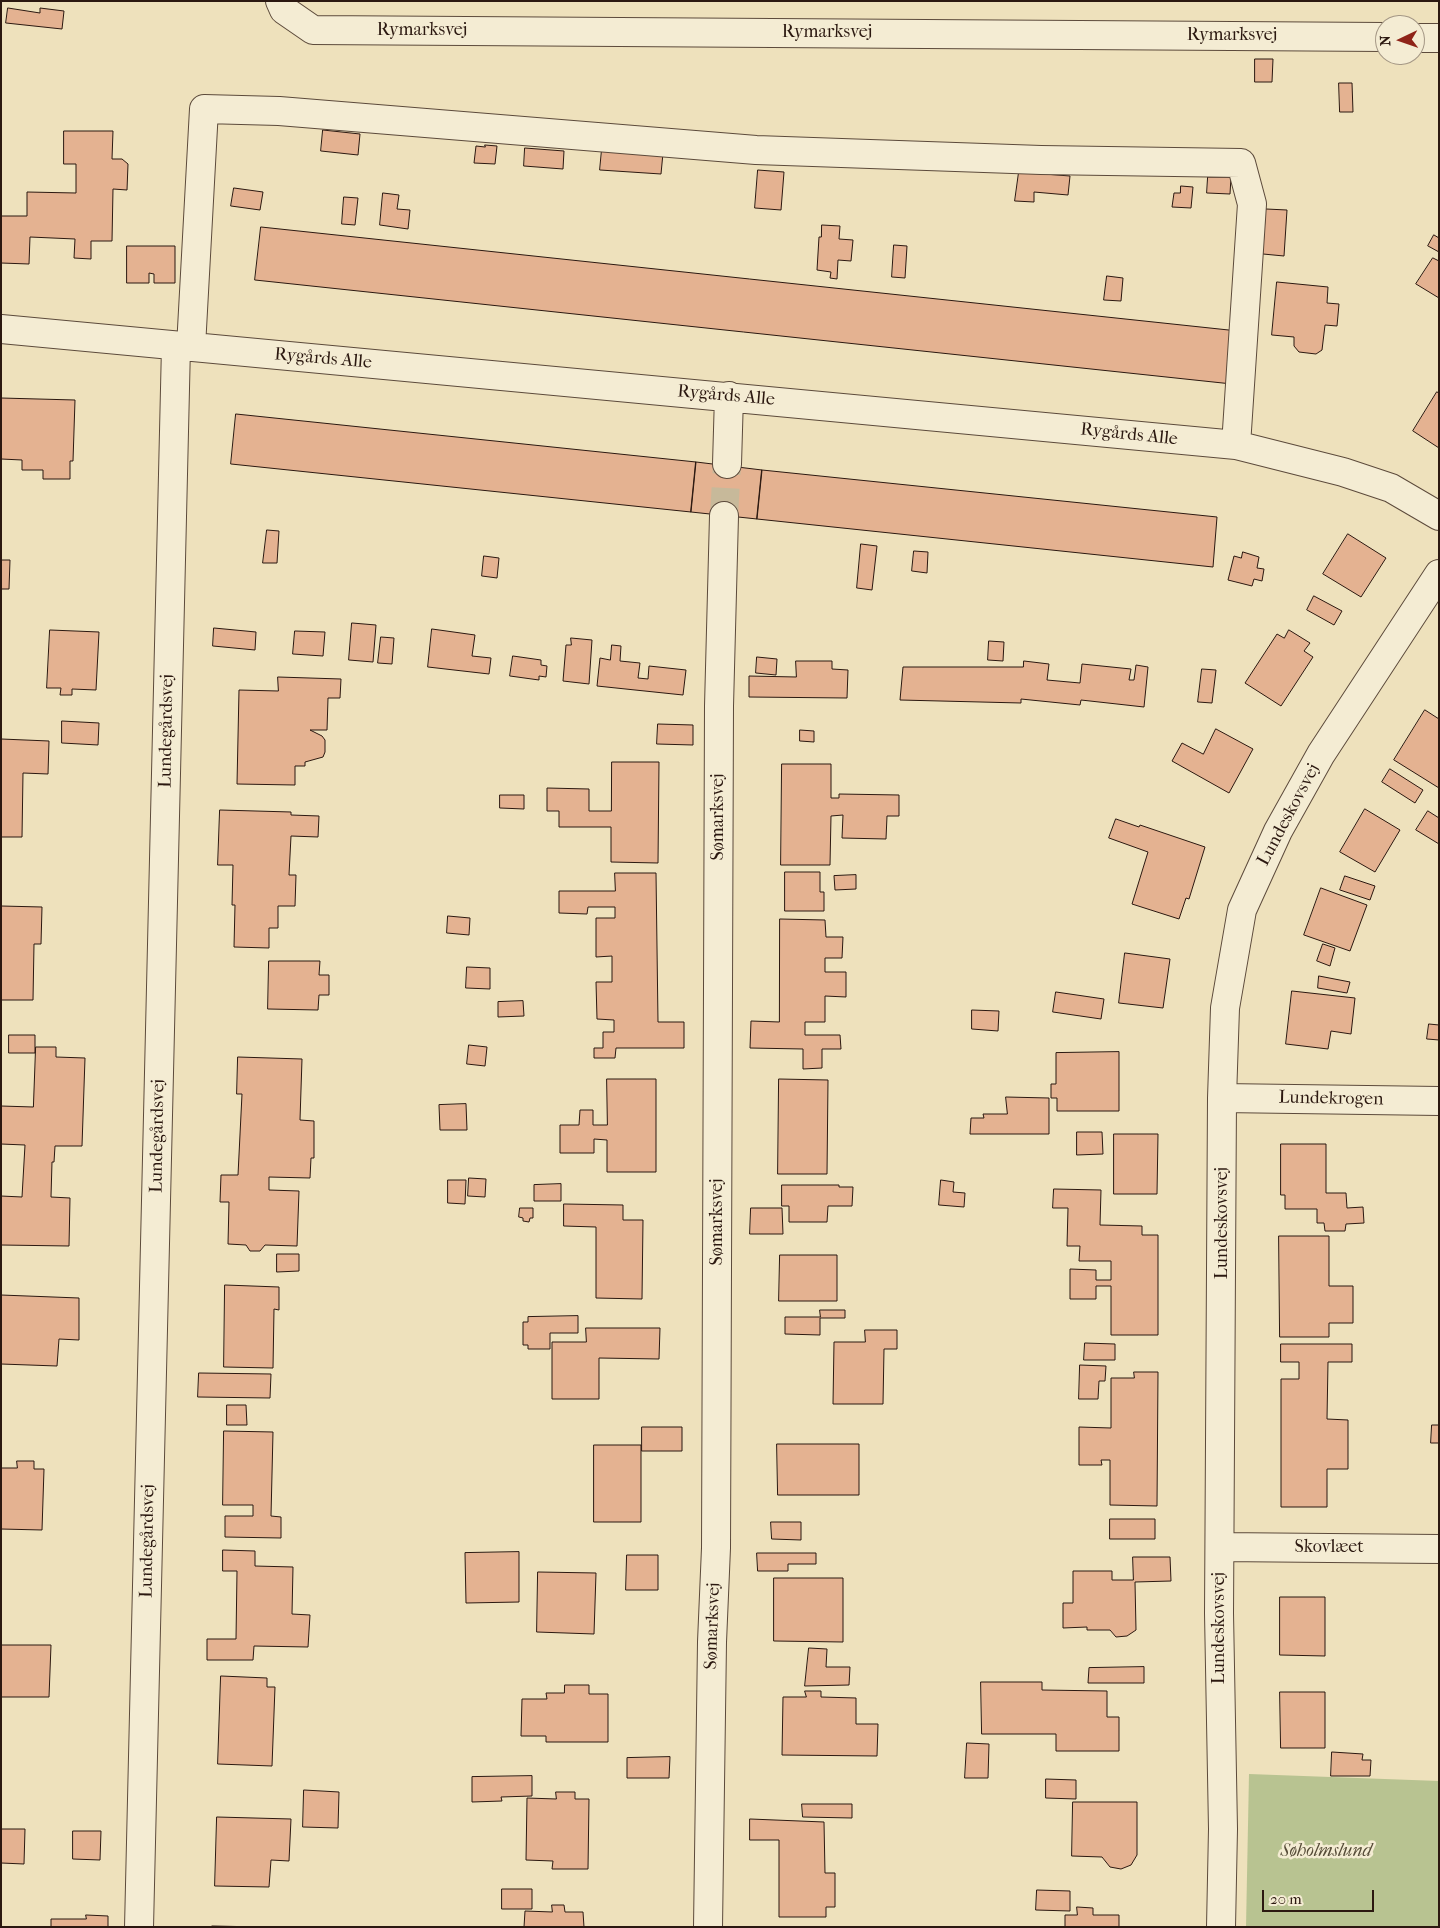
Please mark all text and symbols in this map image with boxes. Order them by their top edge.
north arrow [1375,15,1425,65]
street label: Rymarksvej [377,20,467,42]
street label: Rymarksvej [782,22,872,44]
street label: Rymarksvej [1187,25,1277,47]
text: N [1377,35,1394,47]
street label: Rygårds Alle [273,344,373,374]
street label: Rygårds Alle [676,381,776,411]
street label: Rygårds Alle [1079,419,1179,451]
street label: Lundegårdsvej [155,674,179,788]
street label: Lundeskovsvej [1253,760,1325,870]
street label: Sømarksvej [708,773,730,861]
street label: Lundegårdsvej [146,1079,170,1193]
street label: Lundekrogen [1278,1087,1384,1111]
street label: Lundeskovsvej [1212,1167,1234,1279]
street label: Sømarksvej [707,1178,729,1266]
street label: Lundegårdsvej [136,1484,160,1598]
street label: Skovlæet [1294,1537,1364,1559]
street label: Lundeskovsvej [1209,1572,1231,1684]
street label: Sømarksvej [701,1582,725,1670]
park label: Søholmslund [1280,1841,1372,1863]
scale bar [1265,1880,1378,1912]
text: 20 m [1270,1890,1302,1908]

